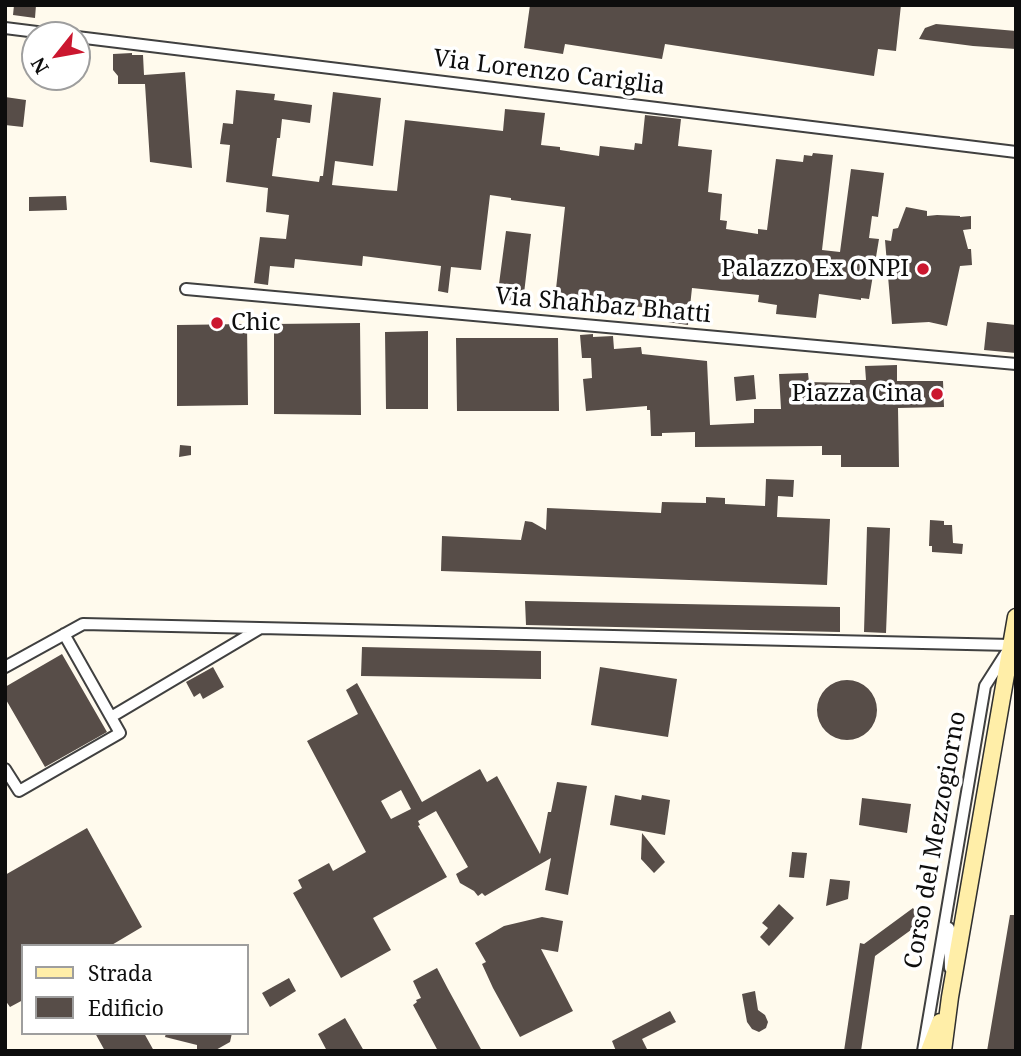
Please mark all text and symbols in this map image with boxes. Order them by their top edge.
north arrow [21,21,91,91]
street label: Via Lorenzo Cariglia [432,44,666,102]
text: N [25,53,55,79]
place label: Palazzo Ex ONPI [721,255,909,283]
marker: Palazzo Ex ONPI [915,261,931,277]
street label: Via Shahbaz Bhatti [494,282,712,330]
place label: Chic [231,309,280,337]
marker: Chic [209,315,225,331]
place label: Piazza Cina [792,380,923,408]
marker: Piazza Cina [929,386,945,402]
street label: Corso del Mezzogiorno [899,709,973,971]
legend [21,944,248,1035]
text: Strada [88,959,153,987]
text: Edificio [88,994,164,1022]

